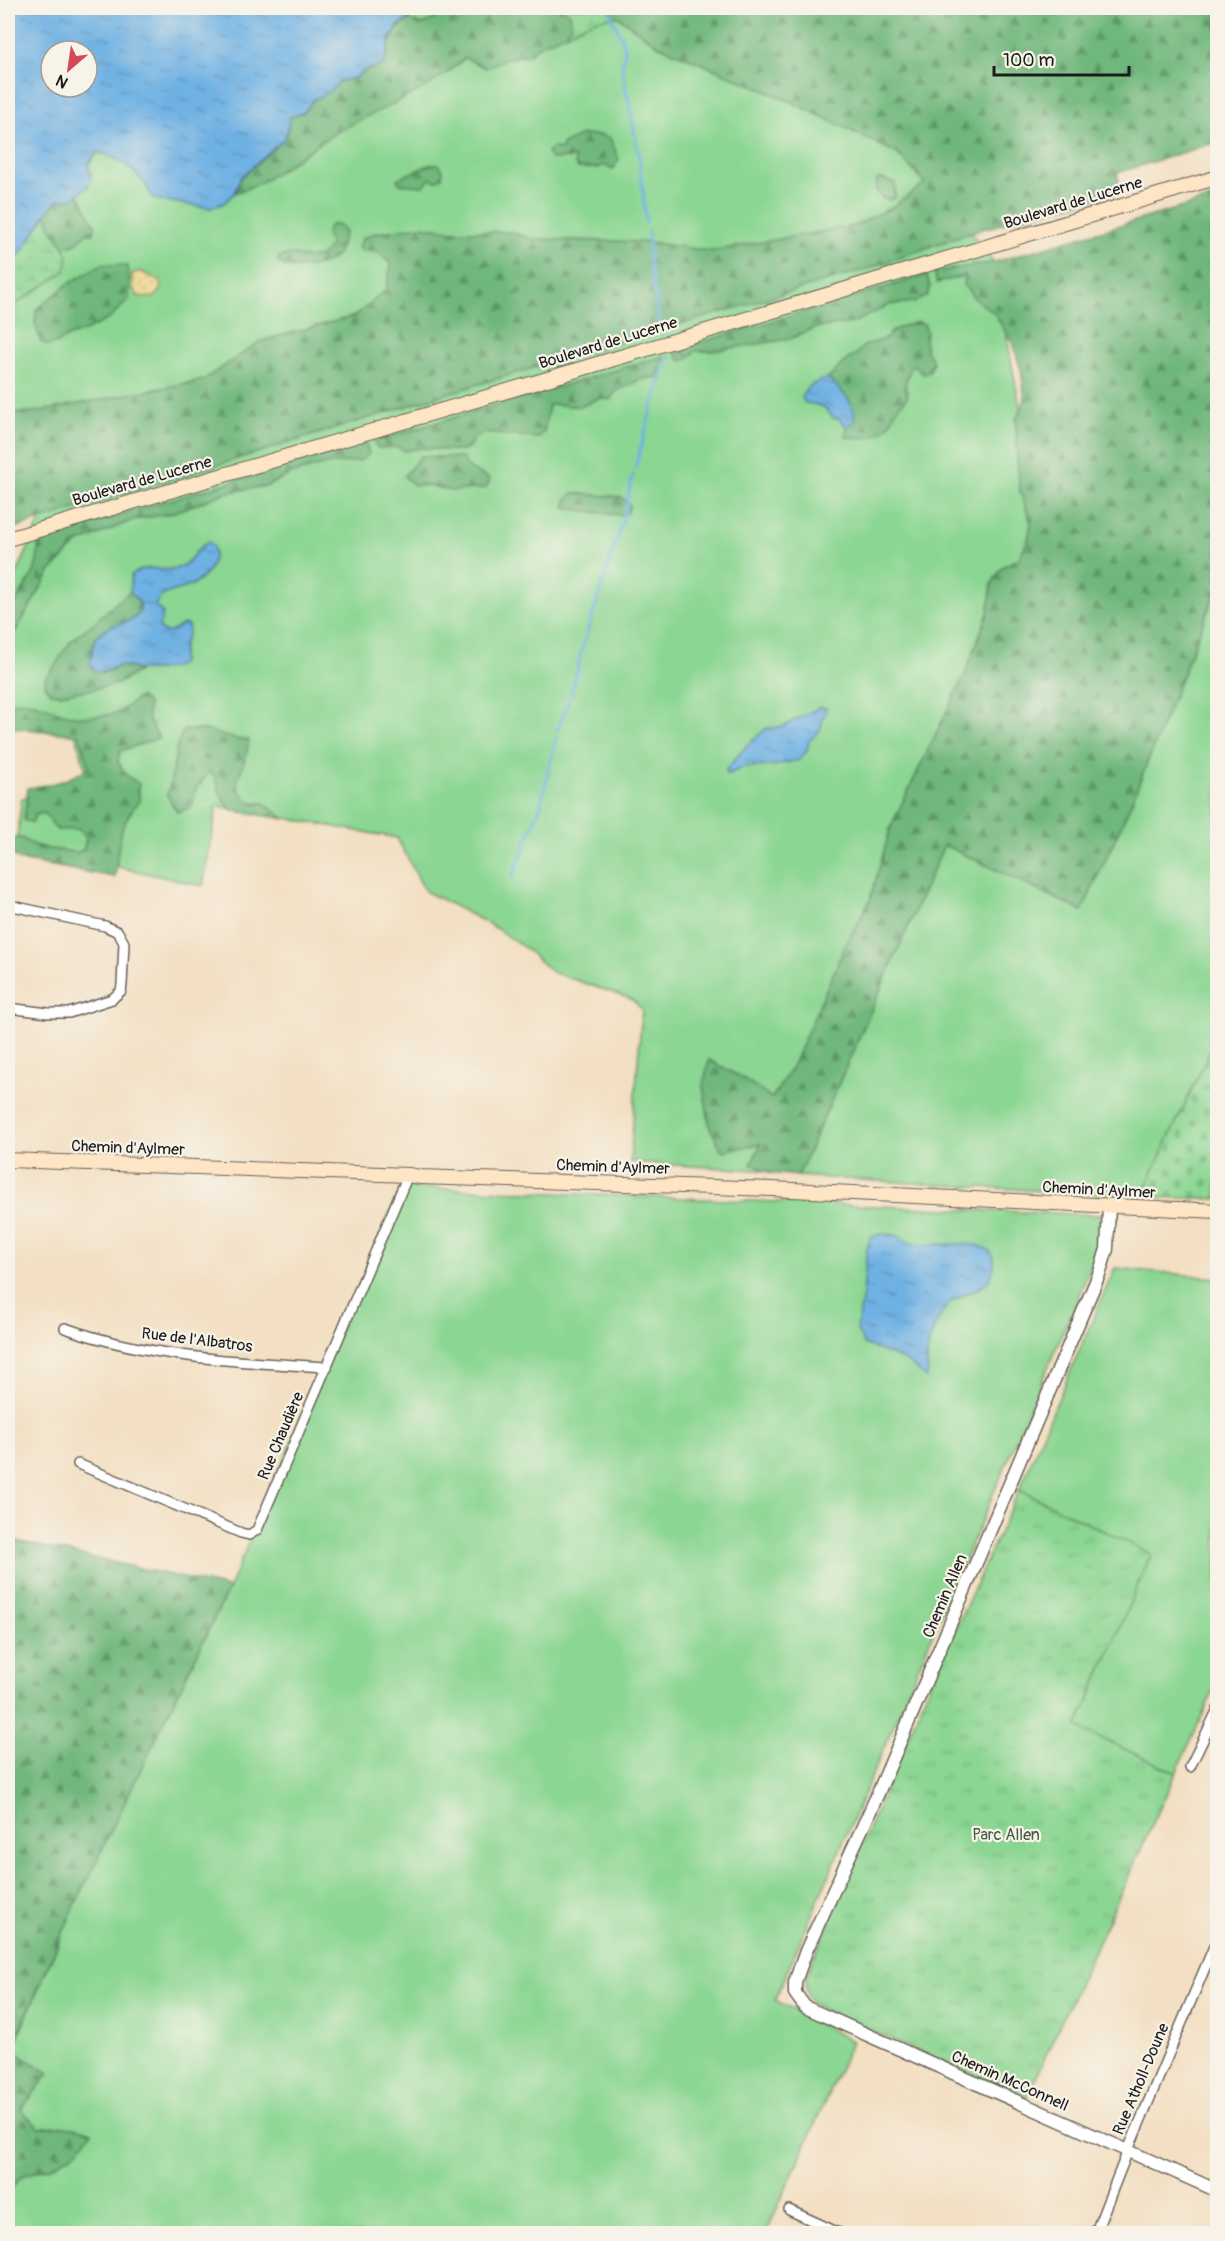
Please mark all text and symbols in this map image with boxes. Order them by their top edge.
north arrow [39,39,99,99]
scale bar [994,39,1129,77]
text: 100 m [1003,49,1055,72]
text: N [52,70,72,93]
street label: Boulevard de Lucerne [1001,172,1145,234]
street label: Boulevard de Lucerne [536,312,680,374]
street label: Boulevard de Lucerne [70,452,214,510]
street label: Chemin d'Aylmer [71,1136,185,1160]
street label: Chemin d'Aylmer [556,1155,670,1179]
street label: Chemin d'Aylmer [1042,1177,1157,1203]
street label: Rue de l'Albatros [140,1323,254,1357]
street label: Rue Chaudière [253,1389,309,1483]
street label: Chemin Allen [918,1551,972,1641]
park label: Parc Allen [972,1825,1040,1845]
street label: Rue Atholl-Doune [1108,2020,1174,2138]
street label: Chemin McConnell [948,2046,1072,2116]

